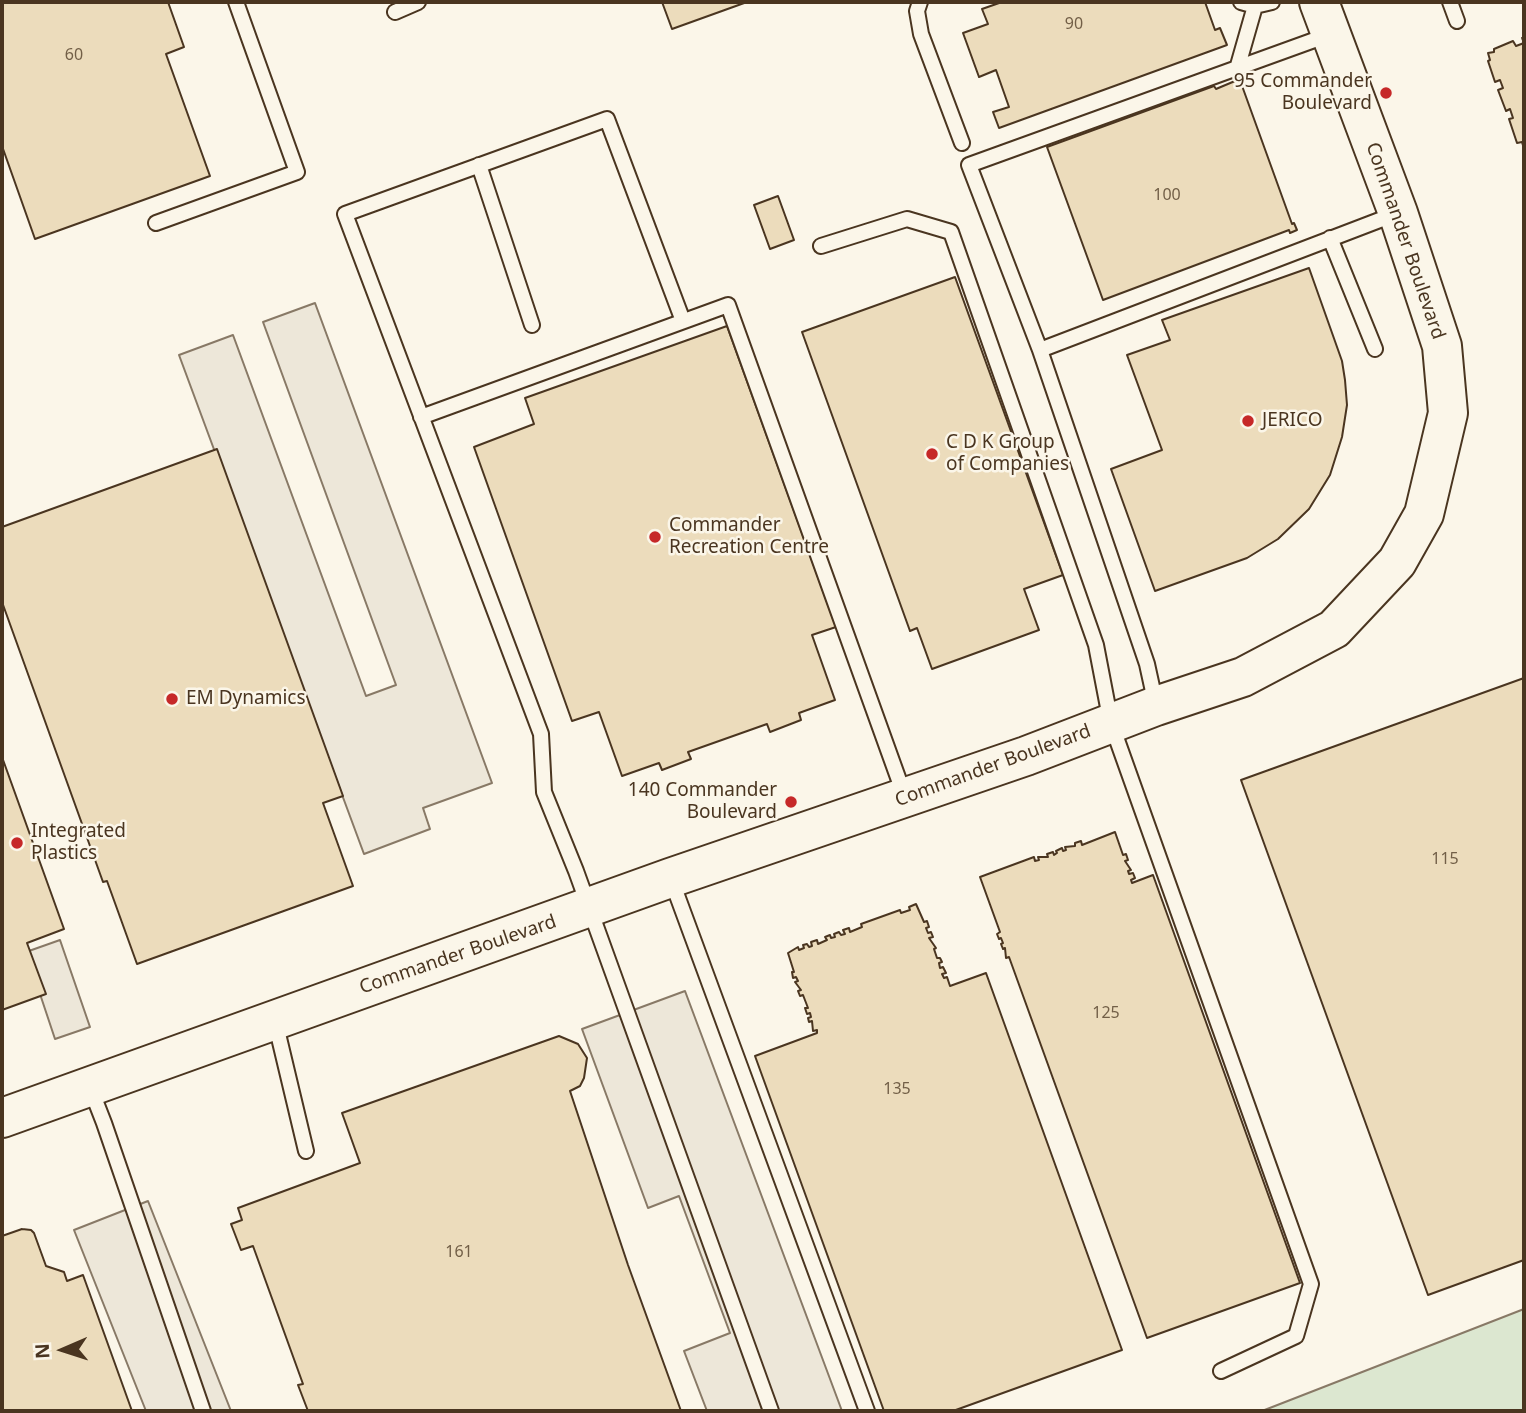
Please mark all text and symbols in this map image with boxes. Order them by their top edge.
house number: 90 [1065,14,1083,34]
house number: 60 [65,45,83,65]
place label: 95 Commander Boulevard [1234,71,1372,115]
marker: 95 Commander Boulevard [1378,85,1394,101]
street label: Commander Boulevard [1361,139,1449,343]
house number: 100 [1153,185,1181,205]
place label: JERICO [1262,410,1322,432]
marker: JERICO [1240,413,1256,429]
place label: C D K Group of Companies [946,432,1069,476]
marker: C D K Group of Companies [924,446,940,462]
place label: Commander Recreation Centre [669,515,829,559]
marker: Commander Recreation Centre [647,529,663,545]
place label: EM Dynamics [186,688,306,710]
marker: EM Dynamics [164,691,180,707]
street label: Commander Boulevard [892,720,1094,812]
place label: 140 Commander Boulevard [628,780,777,824]
marker: 140 Commander Boulevard [783,794,799,810]
place label: Integrated Plastics [31,821,126,865]
marker: Integrated Plastics [9,835,25,851]
house number: 115 [1431,849,1459,869]
street label: Commander Boulevard [356,911,560,999]
house number: 125 [1092,1003,1120,1023]
house number: 135 [883,1079,911,1099]
house number: 161 [445,1242,473,1262]
north arrow [28,1315,98,1385]
text: N [29,1343,55,1360]

